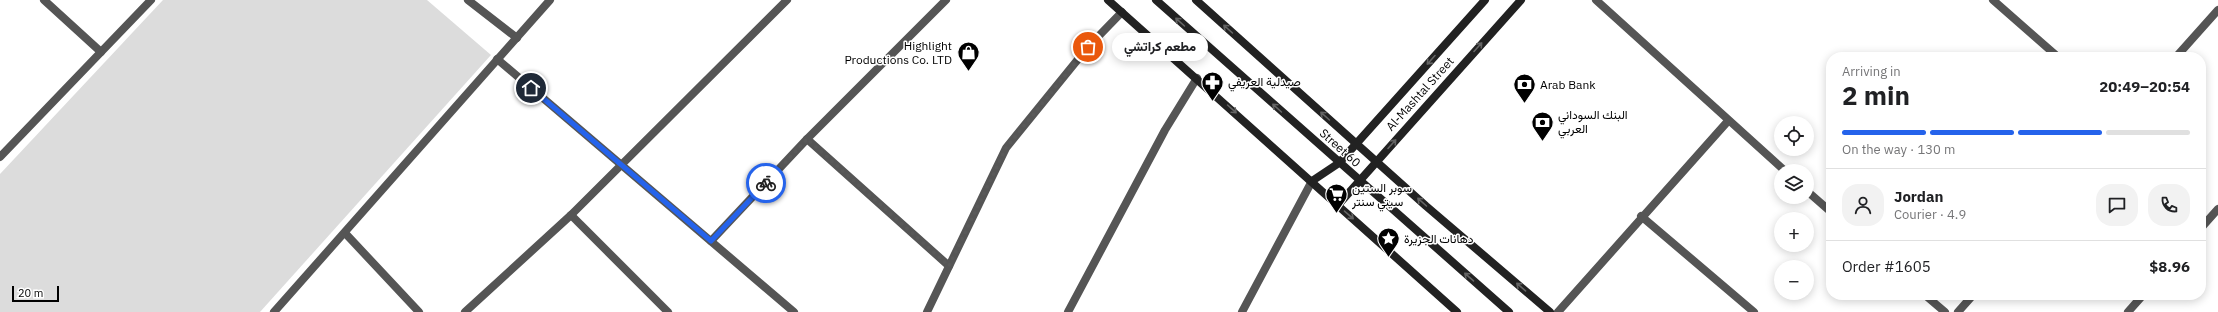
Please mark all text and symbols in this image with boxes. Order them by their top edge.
one-way arrow [1175,17,1185,26]
one-way arrow [1223,24,1233,34]
pin [1071,30,1105,64]
callout: مطعم كراتشي [1112,33,1208,61]
icon: bag [1077,36,1099,58]
place label: Highlight Productions Co. LTD [844,38,952,67]
text: مطعم كراتشي [1124,38,1196,55]
shop icon: Highlight Productions Co. LTD [955,40,981,73]
one-way arrow [1474,42,1483,53]
street label: Al-Mashtal Street [1383,54,1457,134]
one-way arrow [1426,55,1435,65]
text: Arriving in [1842,63,1901,80]
pharmacy icon: صيدلية العريفي [1200,69,1226,102]
pin [514,71,548,105]
bank icon: Arab Bank [1512,72,1538,105]
place label: صيدلية العريفي [1228,74,1301,92]
icon: home [520,77,542,99]
place label: Arab Bank [1540,77,1596,92]
text: 20:49–20:54 [2099,77,2190,96]
text: 2 min [1842,78,1910,112]
one-way arrow [1272,104,1282,113]
one-way arrow [1227,105,1237,114]
place label: البنك السوداني العربي [1558,107,1628,139]
bank icon: البنك السوداني العربي [1529,109,1555,142]
one-way arrow [1320,111,1330,120]
map controls [1774,116,1814,300]
button: locate [1774,116,1814,156]
street label: Street 60 [1317,125,1364,170]
one-way arrow [1387,139,1396,150]
text: On the way · 130 m [1842,141,1955,158]
courier [746,163,786,203]
button: layers [1774,164,1814,204]
icon: bike [755,172,777,194]
place label: سوبر الستين سيتي سنتر [1351,180,1412,212]
supermarket icon: سوبر الستين سيتي سنتر [1323,182,1349,215]
button: person [1842,184,1884,226]
button: chat [2096,184,2138,226]
button: phone [2148,184,2190,226]
text: Jordan [1894,187,1943,206]
one-way arrow [1416,198,1427,207]
text: Courier · 4.9 [1894,206,1966,223]
one-way arrow [1344,210,1354,219]
button: + [1774,212,1814,252]
place icon: دهانات الجزيرة [1375,226,1401,259]
place label: دهانات الجزيرة [1404,231,1474,247]
text: Order #1605 [1842,257,1931,276]
text: $8.96 [2149,257,2190,276]
button: − [1774,260,1814,300]
one-way arrow [1465,273,1475,282]
one-way arrow [1515,282,1526,291]
scale bar [12,284,59,303]
text: 20 m [18,286,43,300]

